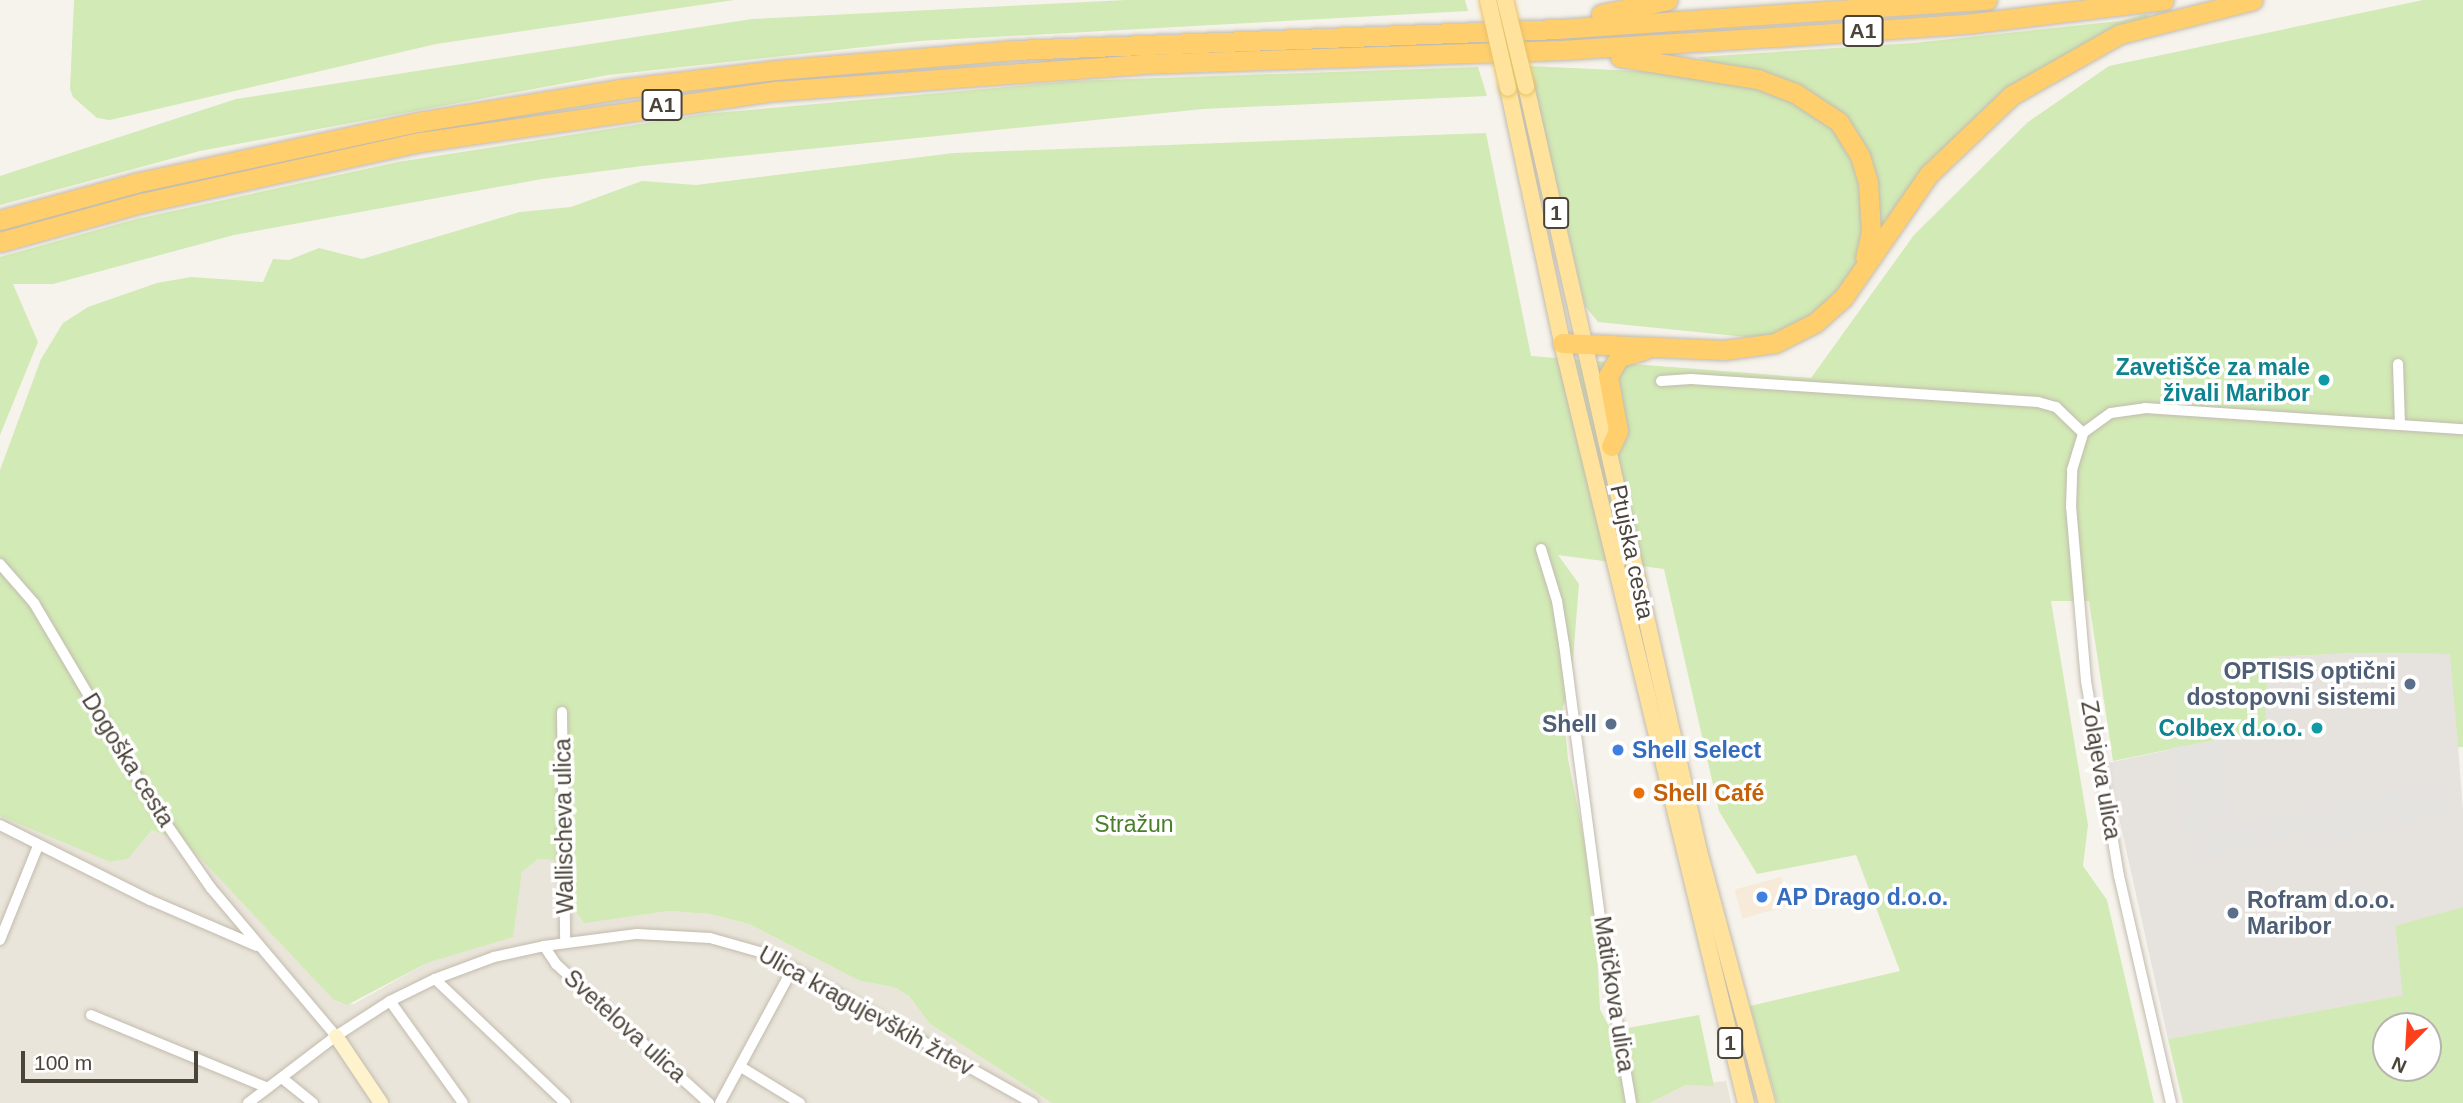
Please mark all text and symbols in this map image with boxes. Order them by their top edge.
road number: A1 [1842,14,1884,48]
road number: A1 [641,88,683,122]
road number: 1 [1542,196,1570,230]
place label: Zavetišče za male živali Maribor [2116,353,2310,407]
marker: Zavetišče za male živali Maribor [2316,372,2332,388]
street label: Ptujska cesta [1604,482,1660,622]
place label: OPTISIS optični dostopovni sistemi [2186,657,2396,711]
marker: OPTISIS optični dostopovni sistemi [2402,676,2418,692]
street label: Dogoška cesta [76,688,180,832]
street label: Zolajeva ulica [2075,698,2127,842]
place label: Shell [1542,710,1597,738]
place label: Colbex d.o.o. [2159,714,2303,742]
marker: Shell [1603,716,1619,732]
marker: Colbex d.o.o. [2309,720,2325,736]
place label: Shell Select [1632,736,1761,764]
street label: Wallischeva ulica [549,738,579,914]
marker: Shell Select [1610,742,1626,758]
place label: Shell Café [1653,779,1764,807]
marker: Shell Café [1631,785,1647,801]
park label: Stražun [1094,810,1174,838]
place label: AP Drago d.o.o. [1776,883,1949,911]
place label: Rofram d.o.o. Maribor [2247,886,2395,940]
marker: AP Drago d.o.o. [1754,889,1770,905]
marker: Rofram d.o.o. Maribor [2225,905,2241,921]
street label: Matičkova ulica [1588,914,1640,1074]
street label: Ulica kragujevških žrtev [754,940,978,1082]
street label: Svetelova ulica [558,964,692,1088]
north arrow [2372,1012,2442,1082]
road number: 1 [1716,1026,1744,1060]
scale bar [24,1036,201,1080]
text: 100 m [34,1051,92,1074]
text: N [2389,1052,2410,1077]

